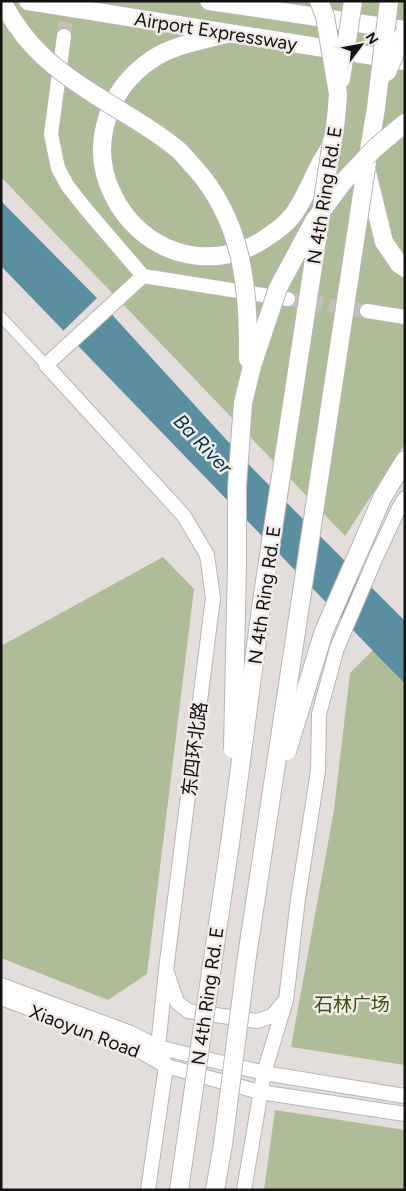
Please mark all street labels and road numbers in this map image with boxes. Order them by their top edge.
street label: Airport Expressway [133,7,299,56]
street label: N 4th Ring Rd. E [302,124,347,266]
street label: N 4th Ring Rd. E [243,524,286,666]
street label: 东四环北路 [177,701,212,798]
street label: N 4th Ring Rd. E [186,925,229,1067]
street label: Xiaoyun Road [26,1000,143,1063]

